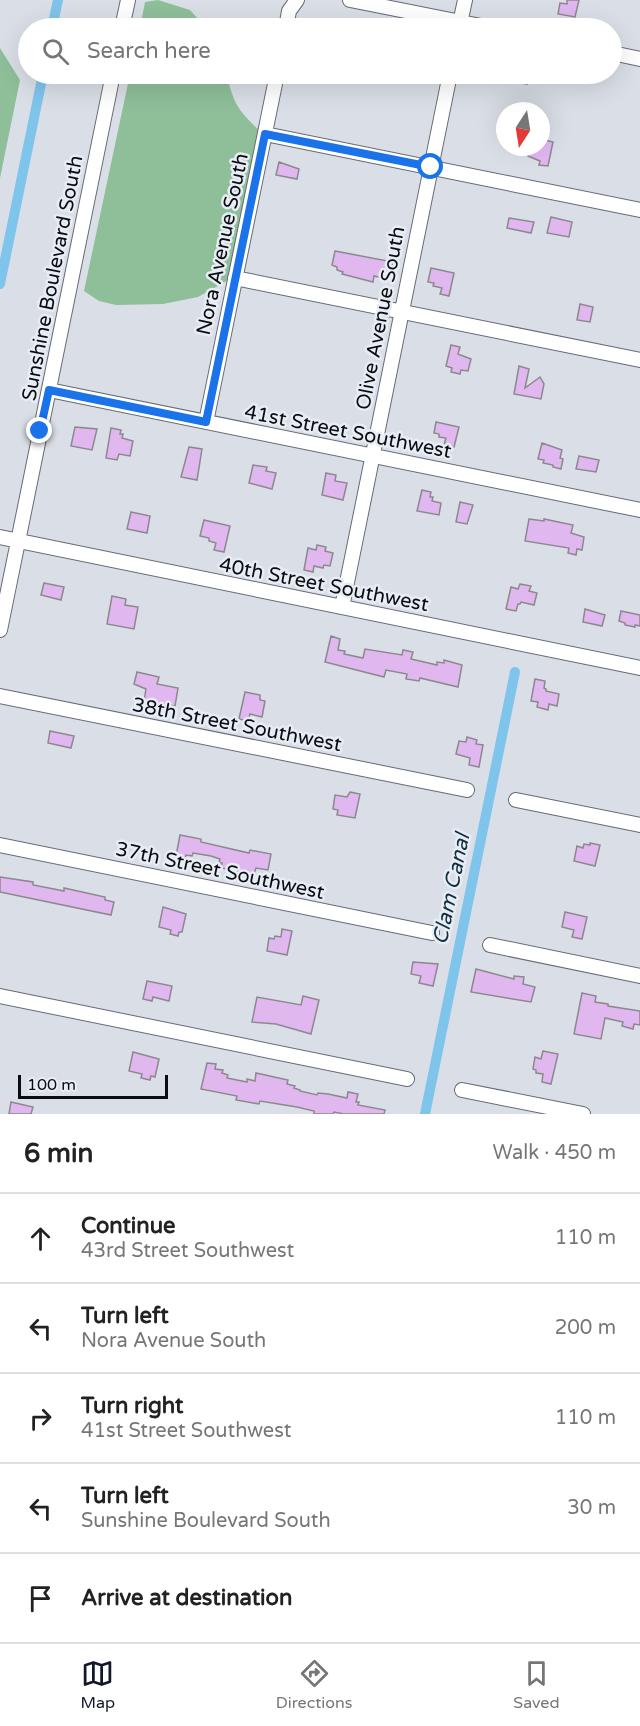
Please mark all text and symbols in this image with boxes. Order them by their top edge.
search box [18,18,622,84]
icon: search [39,35,72,68]
text: Search here [87,38,211,64]
north arrow [496,102,550,156]
street label: Nora Avenue South [192,151,254,337]
street label: Sunshine Boulevard South [17,153,89,403]
route start [417,153,443,179]
street label: Olive Avenue South [351,224,411,412]
street label: 41st Street Southwest [242,400,454,464]
route end [26,417,52,443]
street label: 40th Street Southwest [217,553,431,617]
street label: 38th Street Southwest [130,693,344,757]
water label: Clam Canal [428,829,476,947]
street label: 37th Street Southwest [113,837,327,905]
scale bar [18,1072,168,1100]
text: 100 m [27,1075,76,1095]
text: 6 min [24,1138,93,1169]
text: Walk · 450 m [493,1141,616,1165]
text: Continue [81,1213,176,1239]
icon: ahead [24,1222,57,1255]
text: 110 m [555,1226,616,1250]
text: 43rd Street Southwest [81,1239,294,1263]
text: Turn left [81,1303,169,1329]
icon: left [24,1312,57,1345]
text: 200 m [555,1316,616,1340]
text: Nora Avenue South [81,1329,266,1353]
text: Turn right [81,1393,183,1419]
icon: right [24,1402,57,1435]
text: 110 m [555,1406,616,1430]
text: 41st Street Southwest [81,1419,291,1443]
text: Turn left [81,1483,169,1509]
icon: left [24,1492,57,1525]
text: 30 m [567,1496,616,1520]
text: Sunshine Boulevard South [81,1509,331,1533]
icon: arrive [24,1582,57,1615]
text: Arrive at destination [81,1585,292,1611]
tab: Map [80,1657,115,1713]
tab: Directions [276,1657,352,1713]
tab: Saved [513,1657,560,1713]

